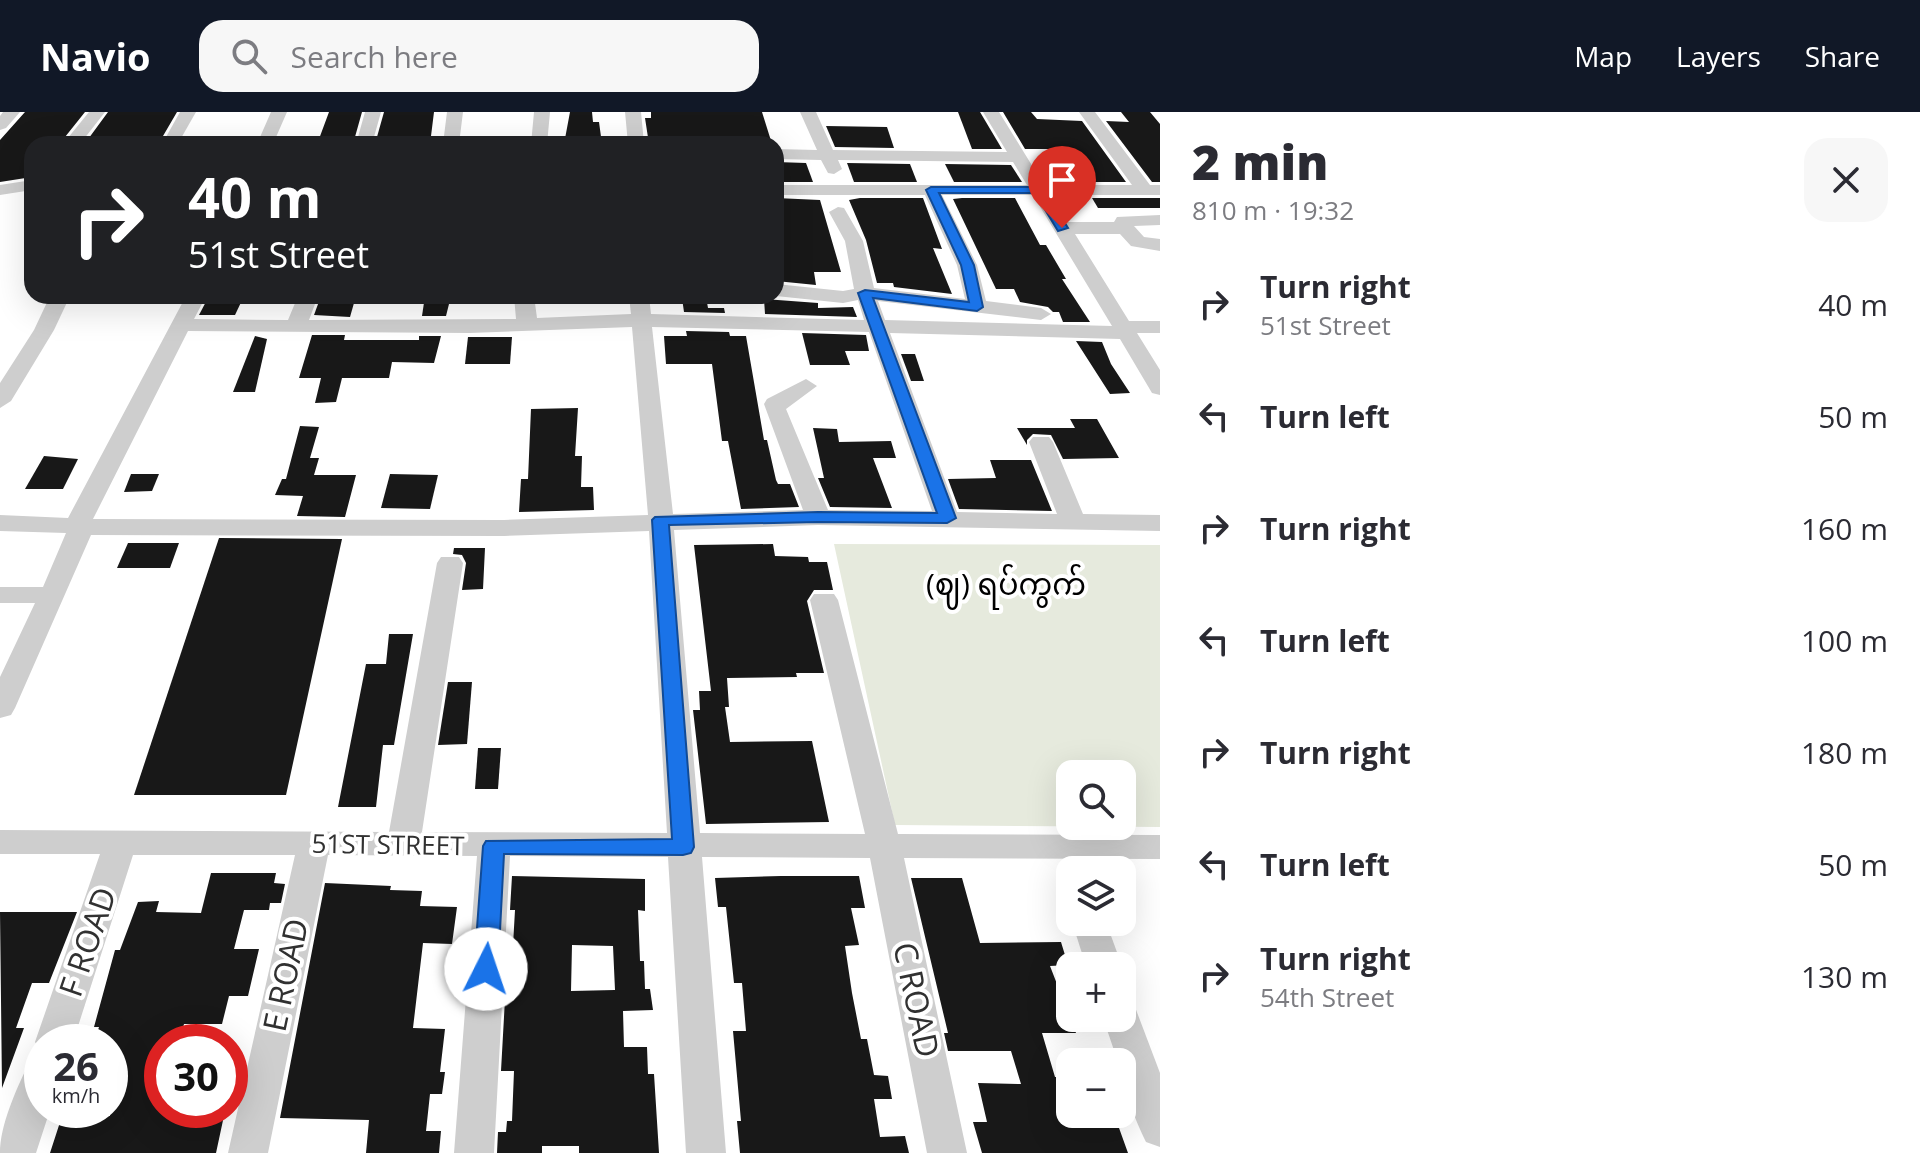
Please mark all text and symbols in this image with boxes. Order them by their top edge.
search box [199,20,759,92]
text: Navio [40,30,151,82]
icon: search [227,34,271,78]
text: Search here [291,36,458,77]
text: Map [1574,37,1632,75]
text: Layers [1676,37,1761,75]
text: Share [1805,37,1880,75]
text: 2 min [1192,129,1328,194]
button: close [1804,138,1888,222]
pin [1028,146,1096,228]
text: 40 m [188,158,322,234]
icon: arrive [1040,158,1084,202]
icon: right [56,168,160,272]
text: 810 m · 19:32 [1192,192,1354,228]
text: 51st Street [188,230,369,279]
text: Turn right [1260,266,1411,307]
icon: right [1192,282,1236,326]
text: 40 m [1818,284,1888,325]
text: 51st Street [1260,307,1391,343]
icon: left [1192,394,1236,438]
text: Turn left [1260,396,1390,437]
text: 50 m [1818,396,1888,437]
icon: right [1192,506,1236,550]
text: Turn right [1260,508,1411,549]
text: 160 m [1801,508,1888,549]
district label: (ဈ) ရပ်ကွက် [926,563,1086,610]
icon: left [1192,618,1236,662]
text: Turn left [1260,620,1390,661]
text: 100 m [1801,620,1888,661]
icon: right [1192,730,1236,774]
text: Turn right [1260,732,1411,773]
text: 180 m [1801,732,1888,773]
map controls [1056,760,1136,1128]
button: search [1056,760,1136,840]
street label: 51ST STREET [311,825,465,863]
icon: left [1192,842,1236,886]
text: Turn left [1260,844,1390,885]
text: 50 m [1818,844,1888,885]
button: layers [1056,856,1136,936]
street label: F ROAD [48,881,125,1002]
street label: E ROAD [252,914,317,1035]
position arrow [444,927,528,1011]
street label: C ROAD [884,938,951,1061]
text: Turn right [1260,938,1411,979]
button: + [1056,952,1136,1032]
icon: right [1192,954,1236,998]
text: 130 m [1801,956,1888,997]
text: 54th Street [1260,979,1394,1015]
speed limit sign: 30 [144,1024,248,1128]
text: 26 [53,1038,99,1093]
button: − [1056,1048,1136,1128]
text: km/h [52,1082,100,1109]

